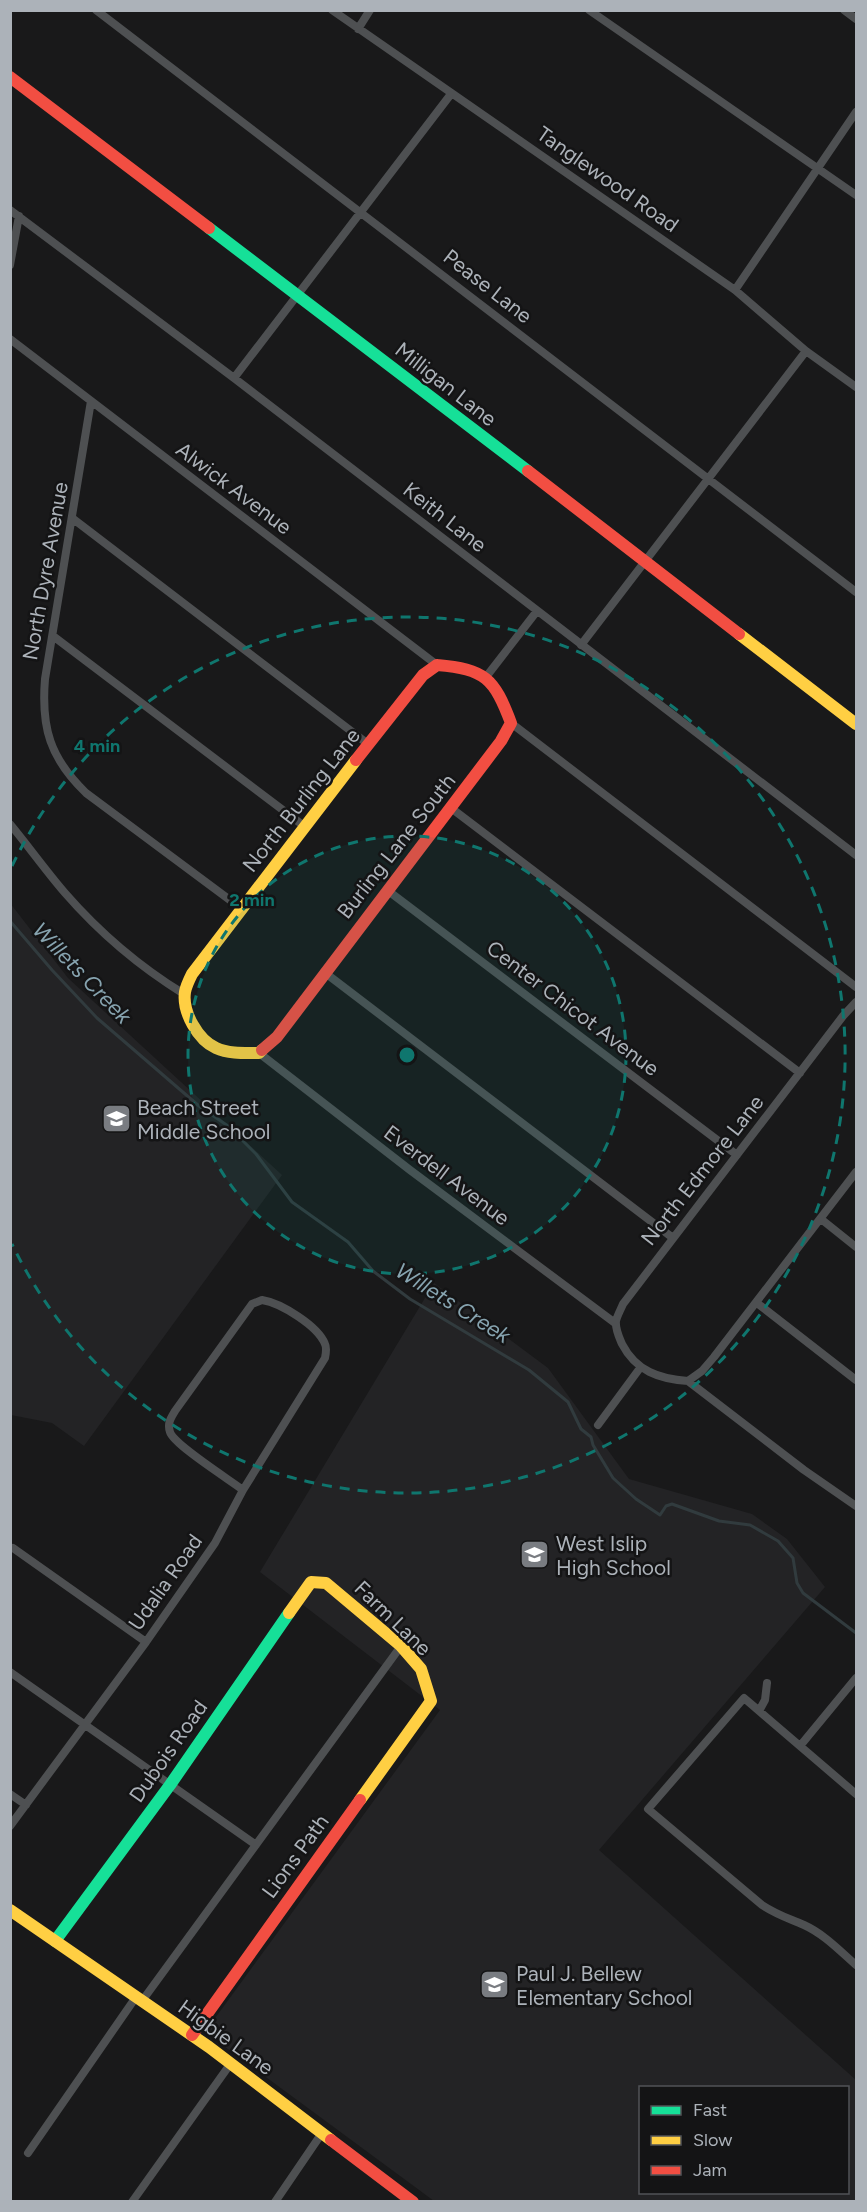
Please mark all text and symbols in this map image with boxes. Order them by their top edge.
street label: Tanglewood Road [532,121,684,237]
street label: Pease Lane [439,244,537,328]
street label: Milligan Lane [390,337,502,431]
street label: Alwick Avenue [171,437,297,539]
street label: Keith Lane [398,477,492,557]
street label: North Dyre Avenue [17,480,73,662]
street label: North Burling Lane [237,723,365,877]
text: 4 min [74,735,120,757]
street label: Burling Lane South [332,769,460,923]
text: 2 min [229,889,275,911]
water label: Willets Creek [27,917,138,1030]
street label: Center Chicot Avenue [482,935,664,1081]
centre of rings [397,1045,417,1065]
street label: North Edmore Lane [636,1090,768,1250]
place label: Beach Street Middle School [137,1095,270,1144]
school or university icon: Beach Street Middle School [100,1103,132,1135]
street label: Everdell Avenue [379,1120,515,1230]
water label: Willets Creek [391,1257,517,1350]
street label: Udalia Road [123,1529,207,1635]
place label: West Islip High School [556,1531,671,1580]
school or university icon: West Islip High School [519,1539,551,1571]
street label: Farm Lane [349,1575,437,1661]
street label: Dubois Road [124,1695,212,1807]
street label: Lions Path [256,1809,334,1903]
place label: Paul J. Bellew Elementary School [516,1961,692,2010]
school or university icon: Paul J. Bellew Elementary School [479,1969,511,2001]
street label: Higbie Lane [173,1994,279,2080]
legend [639,2086,849,2194]
text: Fast [693,2099,727,2121]
text: Slow [693,2129,732,2151]
text: Jam [693,2159,727,2181]

